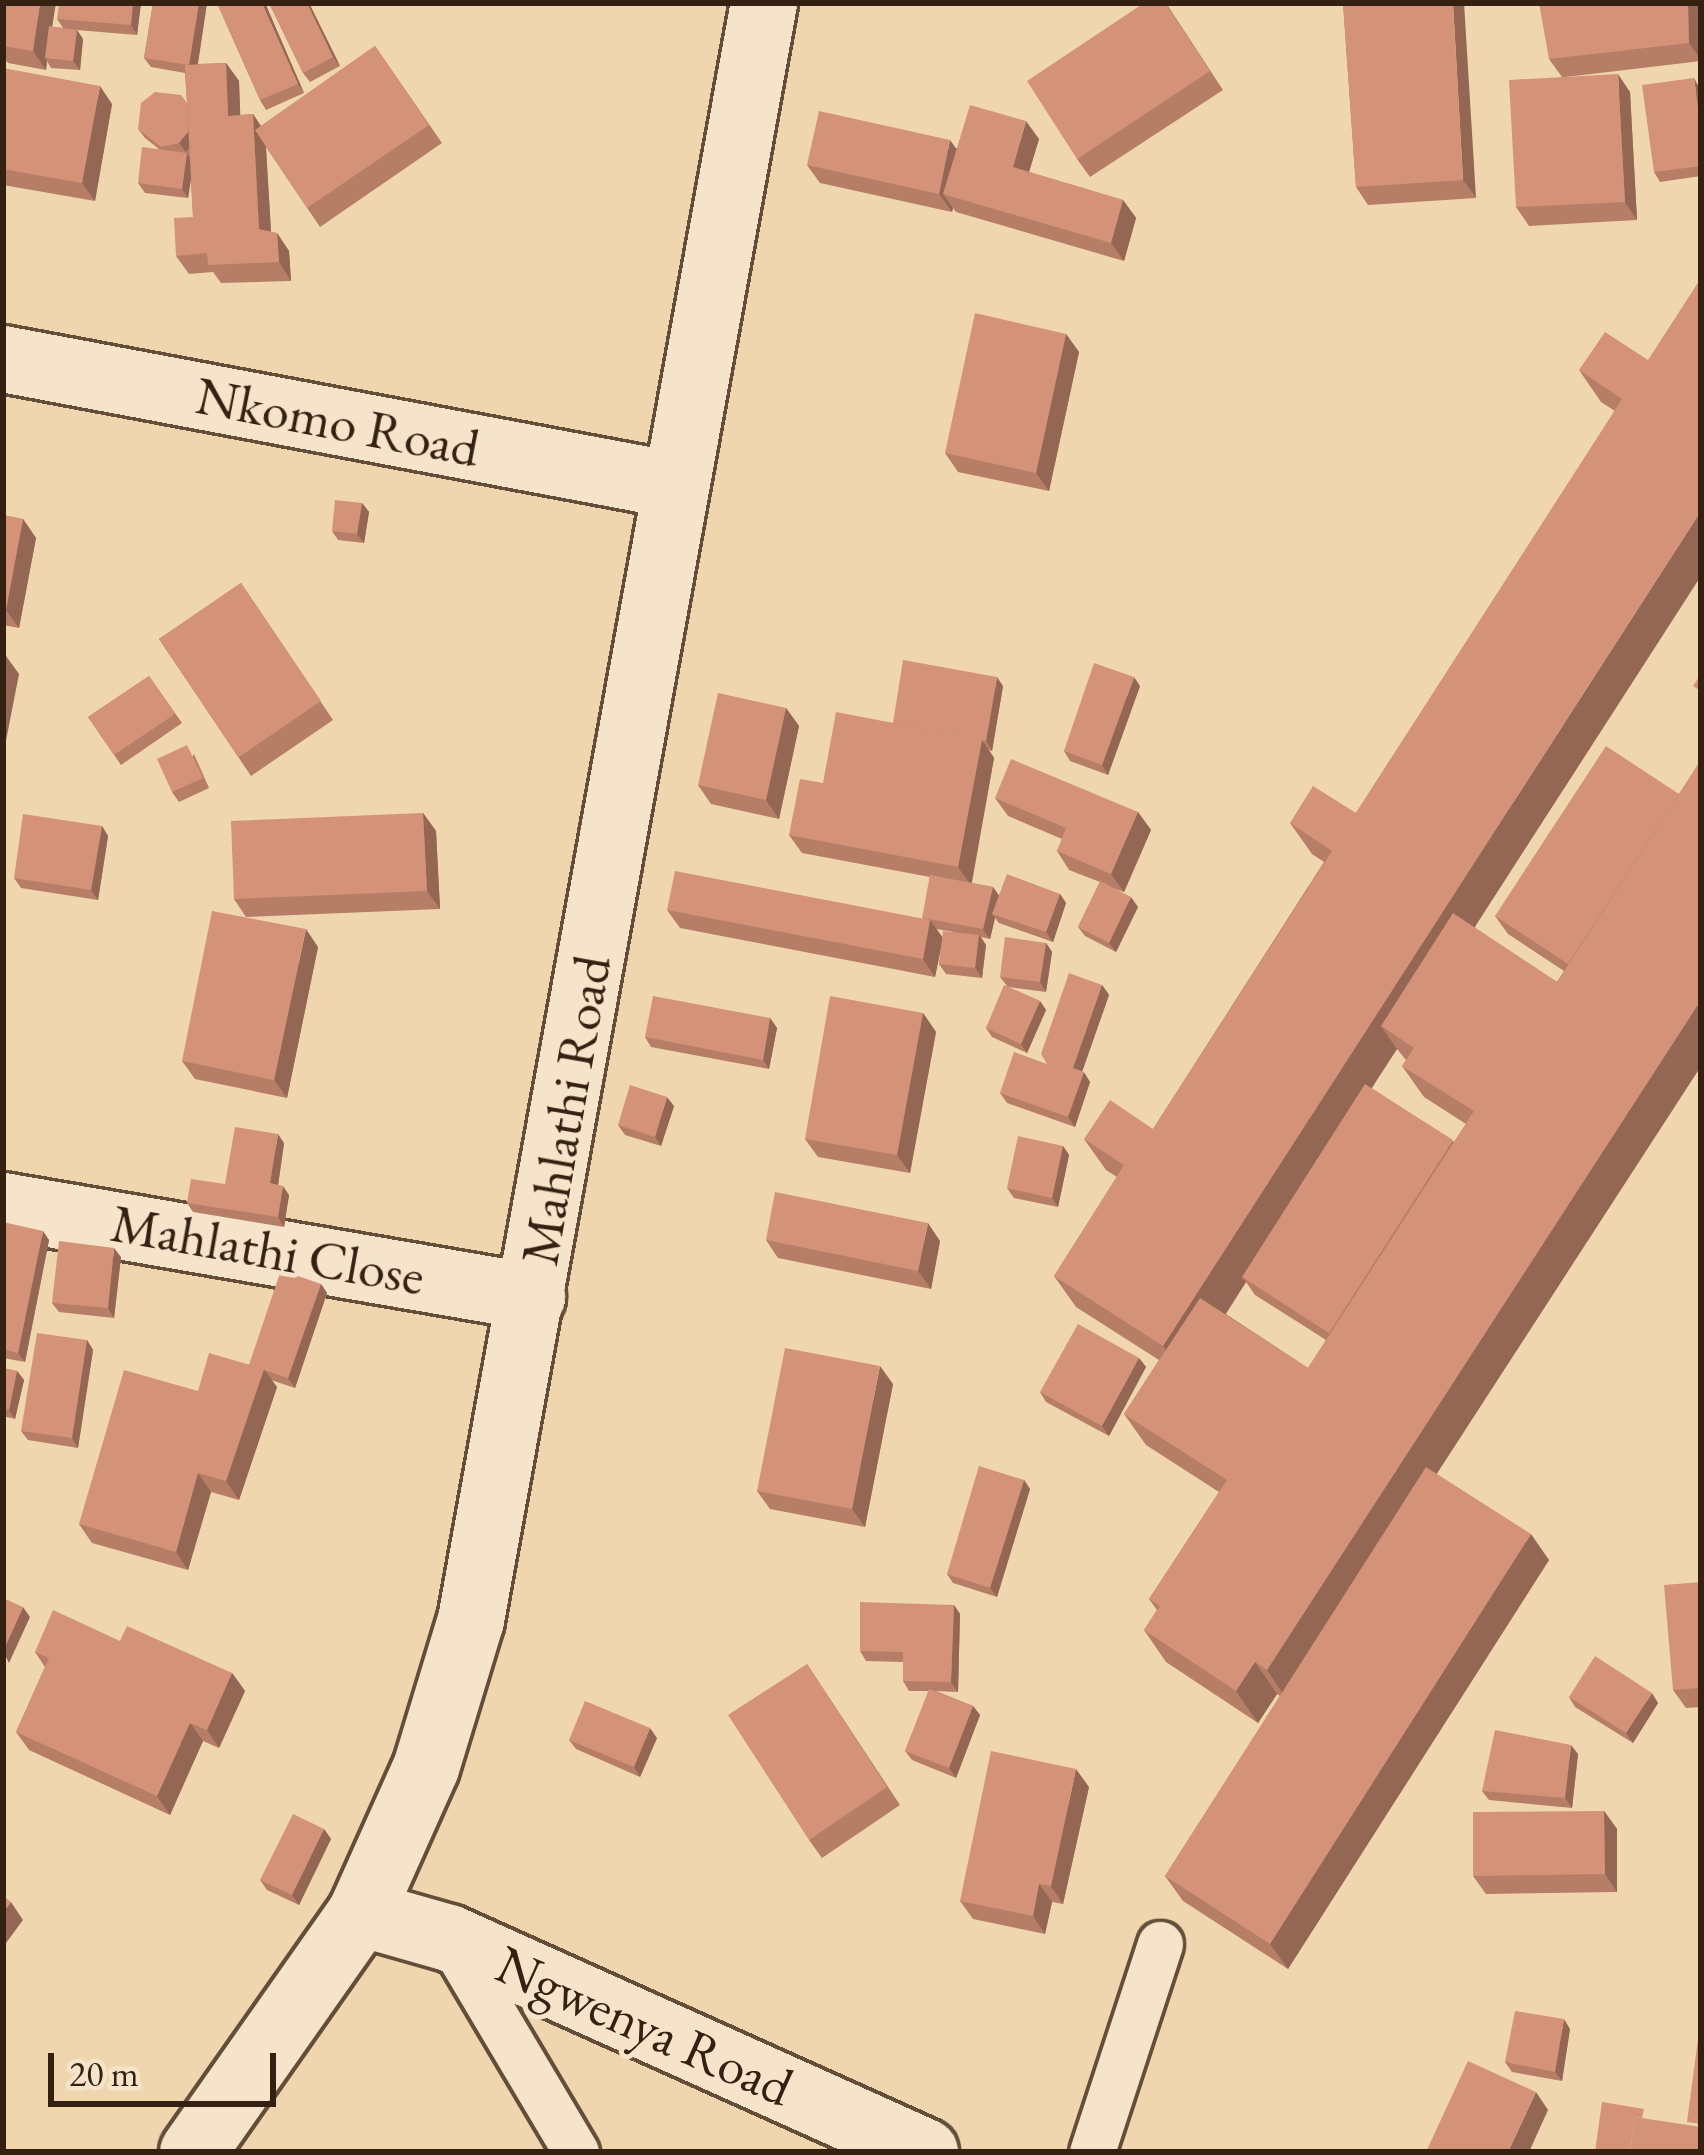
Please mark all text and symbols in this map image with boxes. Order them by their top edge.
street label: Nkomo Road [191,362,485,480]
street label: Mahlathi Road [506,950,624,1270]
street label: Mahlathi Close [106,1190,430,1308]
street label: Ngwenya Road [487,1931,803,2119]
scale bar [54,2029,282,2103]
text: 20 m [69,2050,139,2097]

